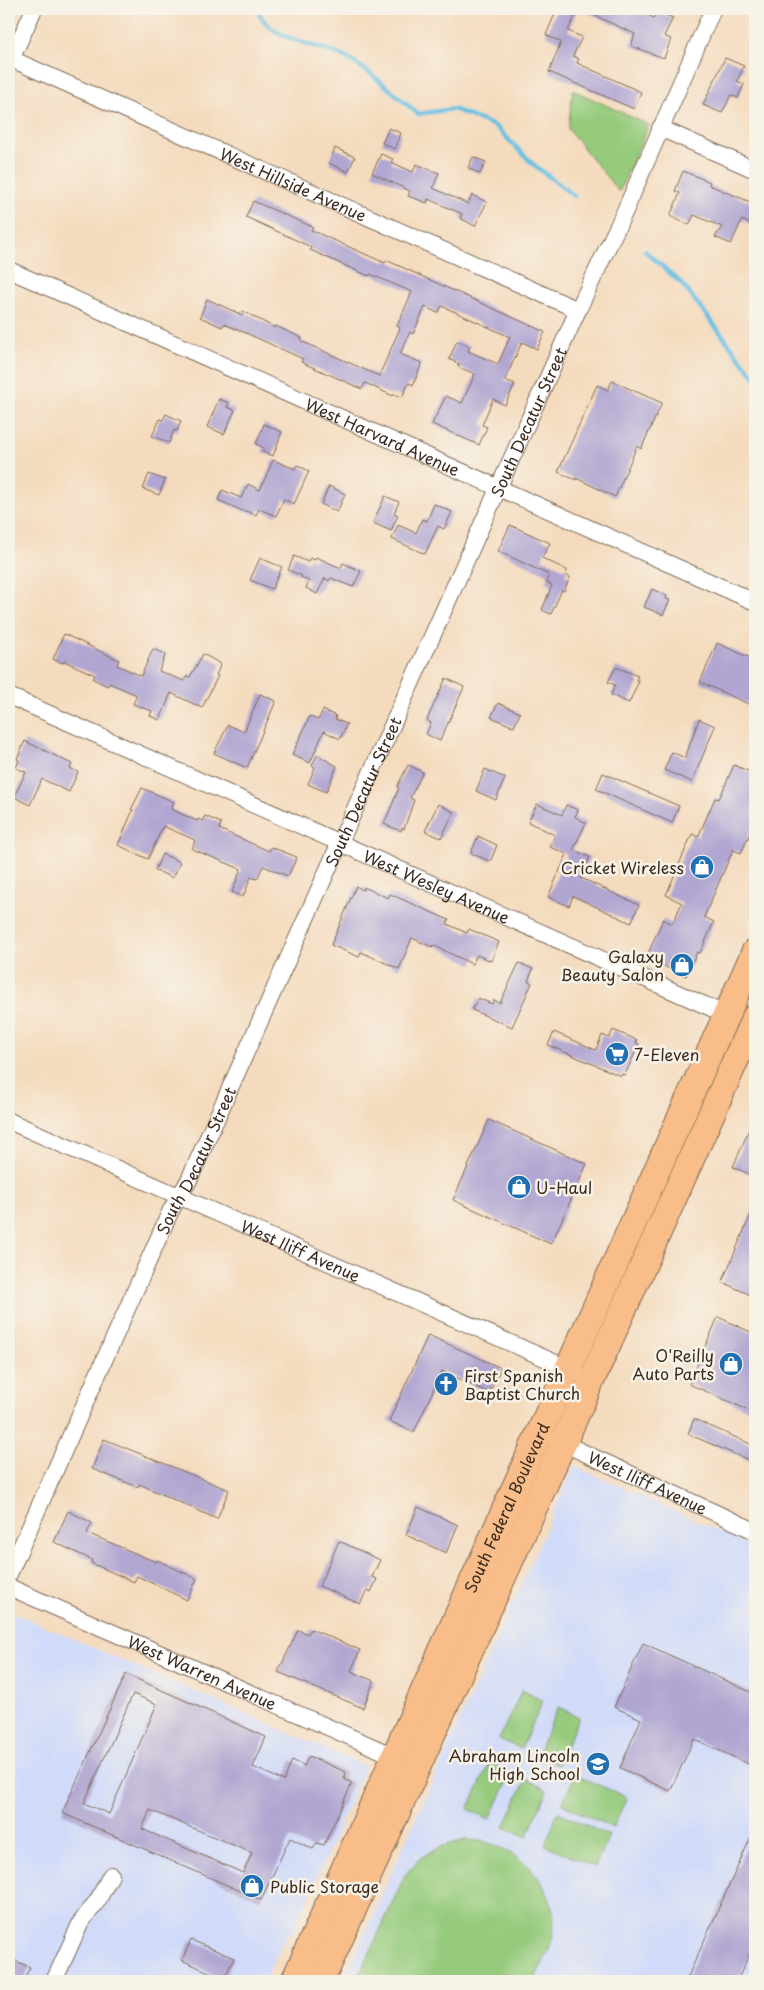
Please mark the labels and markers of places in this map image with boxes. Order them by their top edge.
shop icon: Cricket Wireless [689,854,715,880]
place label: Cricket Wireless [561,855,684,879]
place label: Galaxy Beauty Salon [561,944,664,986]
shop icon: Galaxy Beauty Salon [669,952,695,978]
supermarket icon: 7-Eleven [604,1041,630,1067]
place label: 7-Eleven [634,1042,699,1066]
shop icon: U-Haul [506,1174,532,1200]
place label: U-Haul [536,1175,592,1199]
place label: O'Reilly Auto Parts [632,1343,714,1385]
shop icon: O'Reilly Auto Parts [718,1351,744,1377]
place label: First Spanish Baptist Church [464,1363,580,1405]
church icon: First Spanish Baptist Church [433,1371,459,1397]
place label: Abraham Lincoln High School [449,1743,580,1785]
school or university icon: Abraham Lincoln High School [585,1751,611,1777]
shop icon: Public Storage [239,1873,265,1899]
place label: Public Storage [270,1874,379,1898]

